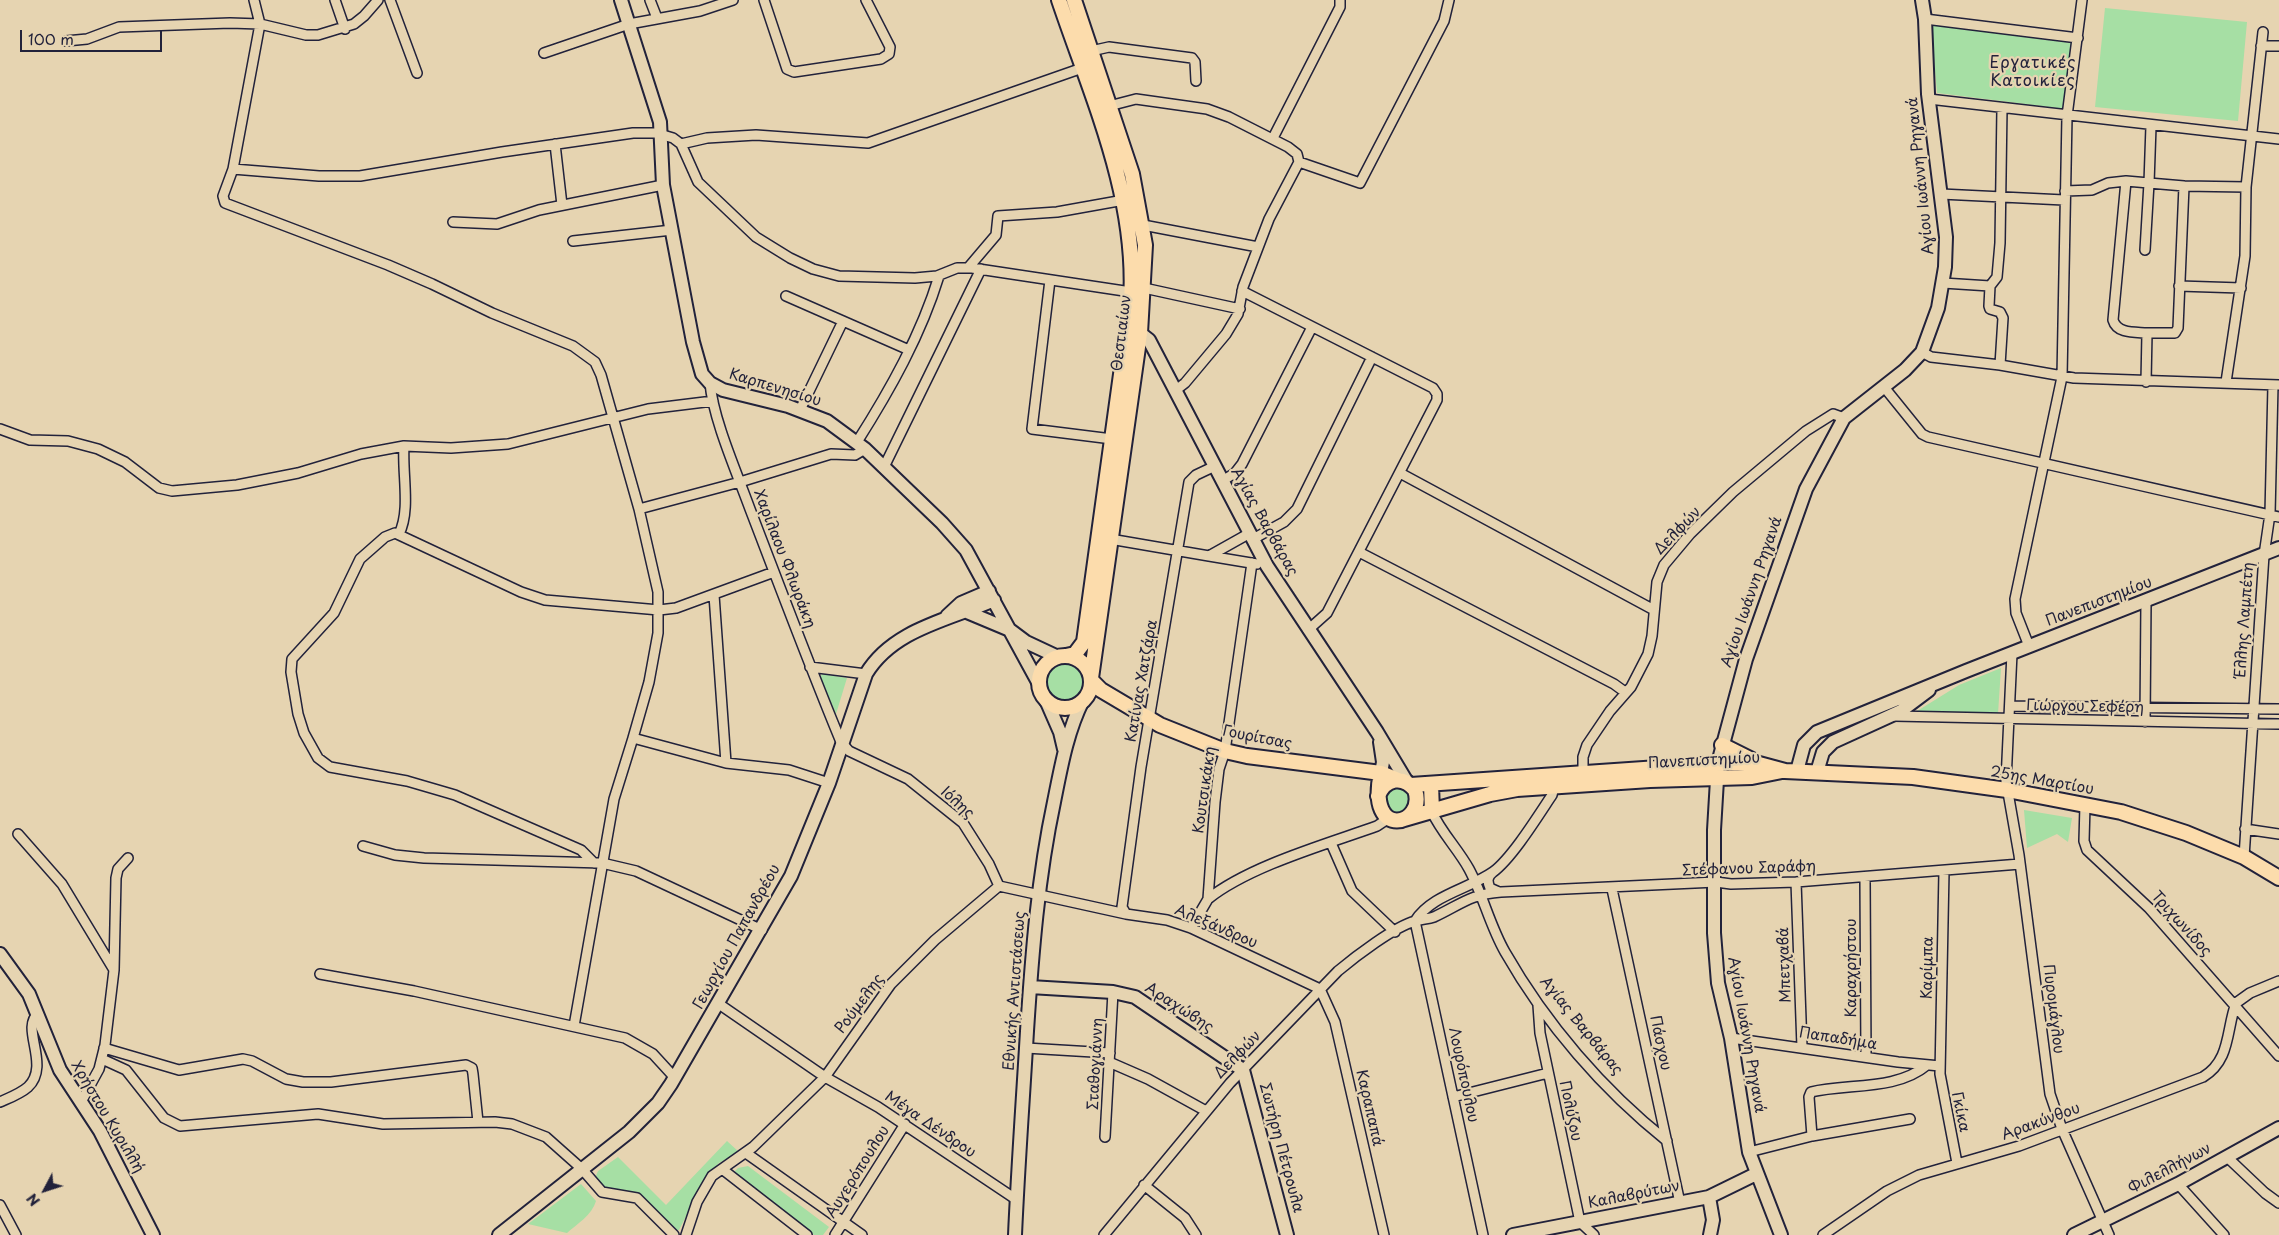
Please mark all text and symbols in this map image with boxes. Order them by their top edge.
scale bar [22,20,165,52]
text: 100 m [28,27,74,50]
district label: Εργατικές Κατοικίες [1988,54,2078,92]
street label: Αγίου Ιωάννη Ρηγανά [1904,96,1938,256]
street label: Θεστιαίων [1108,294,1136,372]
street label: Καρπενησίου [727,365,823,411]
street label: Αγίας Βαρβάρας [1227,465,1301,579]
street label: Χαρίλαου Φλωράκη [749,487,819,631]
street label: Δελφών [1651,503,1705,559]
street label: Αγίου Ιωάννη Ρηγανά [1718,514,1786,670]
street label: Έλλης Λαμπέτη [2232,562,2258,678]
street label: Πανεπιστημίου [2043,573,2155,631]
street label: Κατίνας Χατζάρα [1122,618,1162,744]
street label: Γιώργου Σεφέρη [2026,697,2144,717]
street label: Γουρίτσας [1221,722,1293,754]
street label: Κουτσικάκη [1190,745,1220,835]
street label: Πανεπιστημίου [1647,749,1761,773]
street label: 25ης Μαρτίου [1989,763,2095,799]
street label: Ιόλης [936,783,978,823]
street label: Στέφανου Σαράφη [1682,858,1816,880]
street label: Γεωργίου Παπανδρέου [690,861,784,1013]
street label: Τριχωνίδος [2147,888,2215,960]
street label: Αλεξάνδρου [1172,902,1260,952]
street label: Εθνικής Αντιστάσεως [1000,911,1030,1071]
street label: Καραχρήστου [1843,918,1861,1018]
street label: Μπετχαβά [1775,927,1795,1003]
street label: Καρίμπα [1918,936,1938,1000]
street label: Αγίου Ιωάννη Ρηγανά [1723,956,1769,1114]
street label: Πυρομάγλου [2039,963,2067,1055]
street label: Ρούμελης [832,971,888,1037]
street label: Αγίας Βαρβάρας [1536,973,1626,1079]
street label: Αραχώβης [1141,979,1217,1037]
street label: Πάσχου [1645,1014,1675,1072]
street label: Σταθογιάννη [1085,1017,1107,1111]
street label: Παπαδήμα [1798,1024,1878,1054]
street label: Λουρόπουλου [1444,1026,1482,1124]
street label: Δελφών [1211,1027,1265,1083]
street label: Χρήστου Κυριλλή [66,1058,148,1176]
street label: Καραπαπά [1351,1068,1387,1148]
street label: Πολύζου [1555,1079,1585,1143]
street label: Σωτήρη Πέτρουλα [1255,1081,1307,1215]
street label: Μέγα Δένδρου [881,1088,979,1162]
street label: Γκίκα [1947,1090,1973,1134]
street label: Αρακύνθου [1999,1100,2083,1144]
street label: Αυγερόπουλου [822,1122,894,1222]
street label: Φιλελλήνων [2126,1140,2214,1198]
north arrow [20,1165,70,1215]
street label: Καλαβρύτων [1587,1177,1681,1213]
text: N [22,1189,45,1211]

